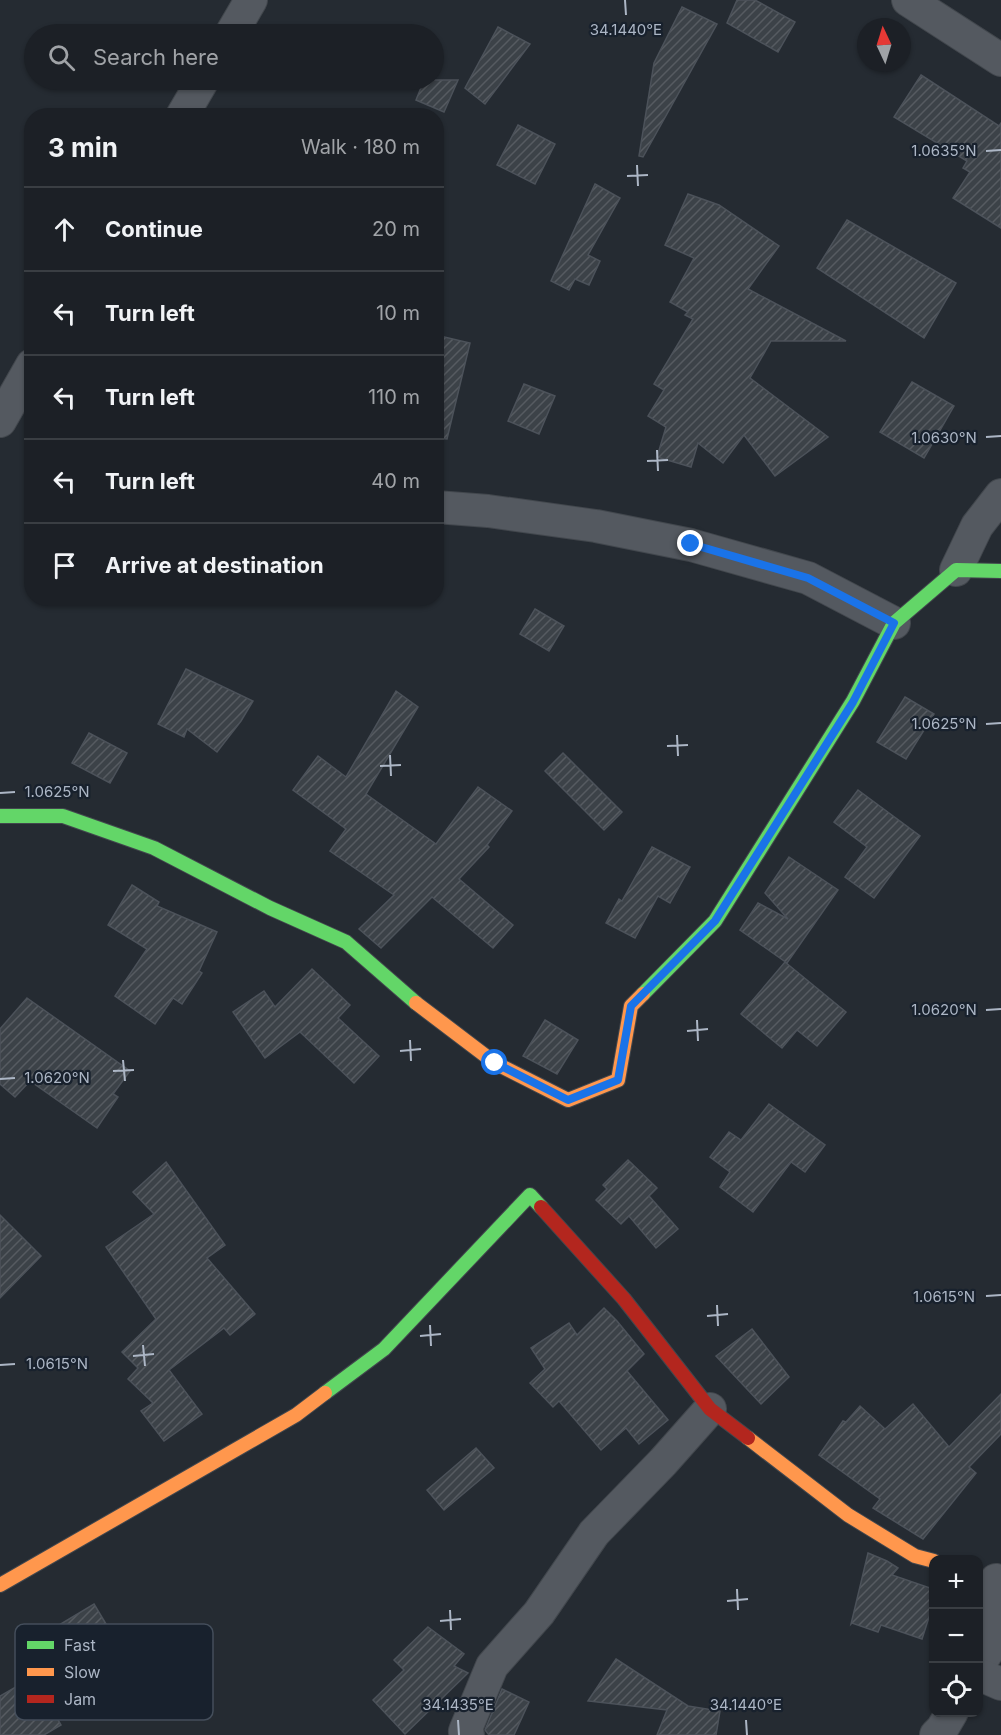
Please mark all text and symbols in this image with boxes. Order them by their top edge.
north arrow [857,18,911,72]
text: 34.1440°E [590,20,662,39]
search box [24,24,444,90]
icon: search [45,41,78,74]
text: Search here [93,44,219,70]
text: 3 min [48,132,118,163]
text: Walk · 180 m [301,135,420,159]
text: 1.0635°N [911,141,977,160]
icon: ahead [48,213,81,246]
text: Continue [105,216,203,242]
text: 20 m [372,217,420,241]
icon: left [48,297,81,330]
text: Turn left [105,300,195,326]
text: 10 m [376,301,420,325]
icon: left [48,381,81,414]
text: Turn left [105,384,195,410]
text: 110 m [368,385,420,409]
text: 1.0630°N [911,428,977,447]
icon: left [48,465,81,498]
text: Turn left [105,468,195,494]
text: 40 m [371,469,420,493]
route end [677,530,703,556]
icon: arrive [48,549,81,582]
text: Arrive at destination [105,552,324,578]
text: 1.0625°N [911,714,977,733]
text: 1.0625°N [24,782,90,801]
text: 1.0620°N [911,1000,977,1019]
route start [481,1049,507,1075]
text: 1.0620°N [24,1068,90,1087]
text: 1.0615°N [913,1287,975,1306]
text: 1.0615°N [26,1354,88,1373]
map controls [929,1555,983,1717]
button: + [929,1555,983,1609]
button: − [929,1609,983,1663]
legend [15,1624,213,1720]
text: Fast [64,1635,96,1655]
text: Slow [64,1662,101,1682]
button: locate [929,1663,983,1717]
text: Jam [64,1689,96,1709]
text: 34.1435°E [422,1695,494,1714]
text: 34.1440°E [710,1695,782,1714]

